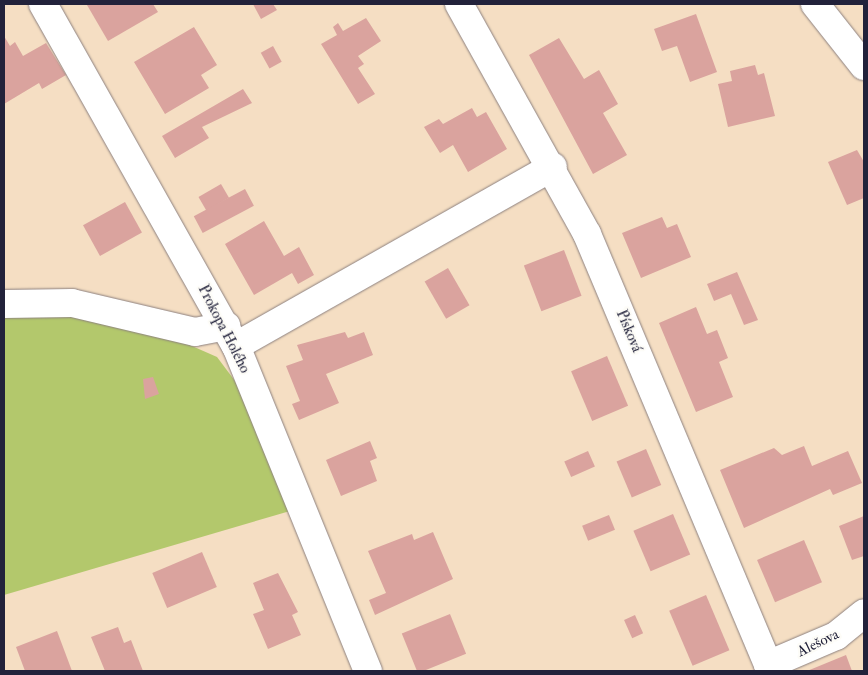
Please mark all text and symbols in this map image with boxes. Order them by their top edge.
street label: Prokopa Holého [194,282,254,376]
street label: Písková [612,307,646,355]
street label: Alešova [794,625,842,661]

